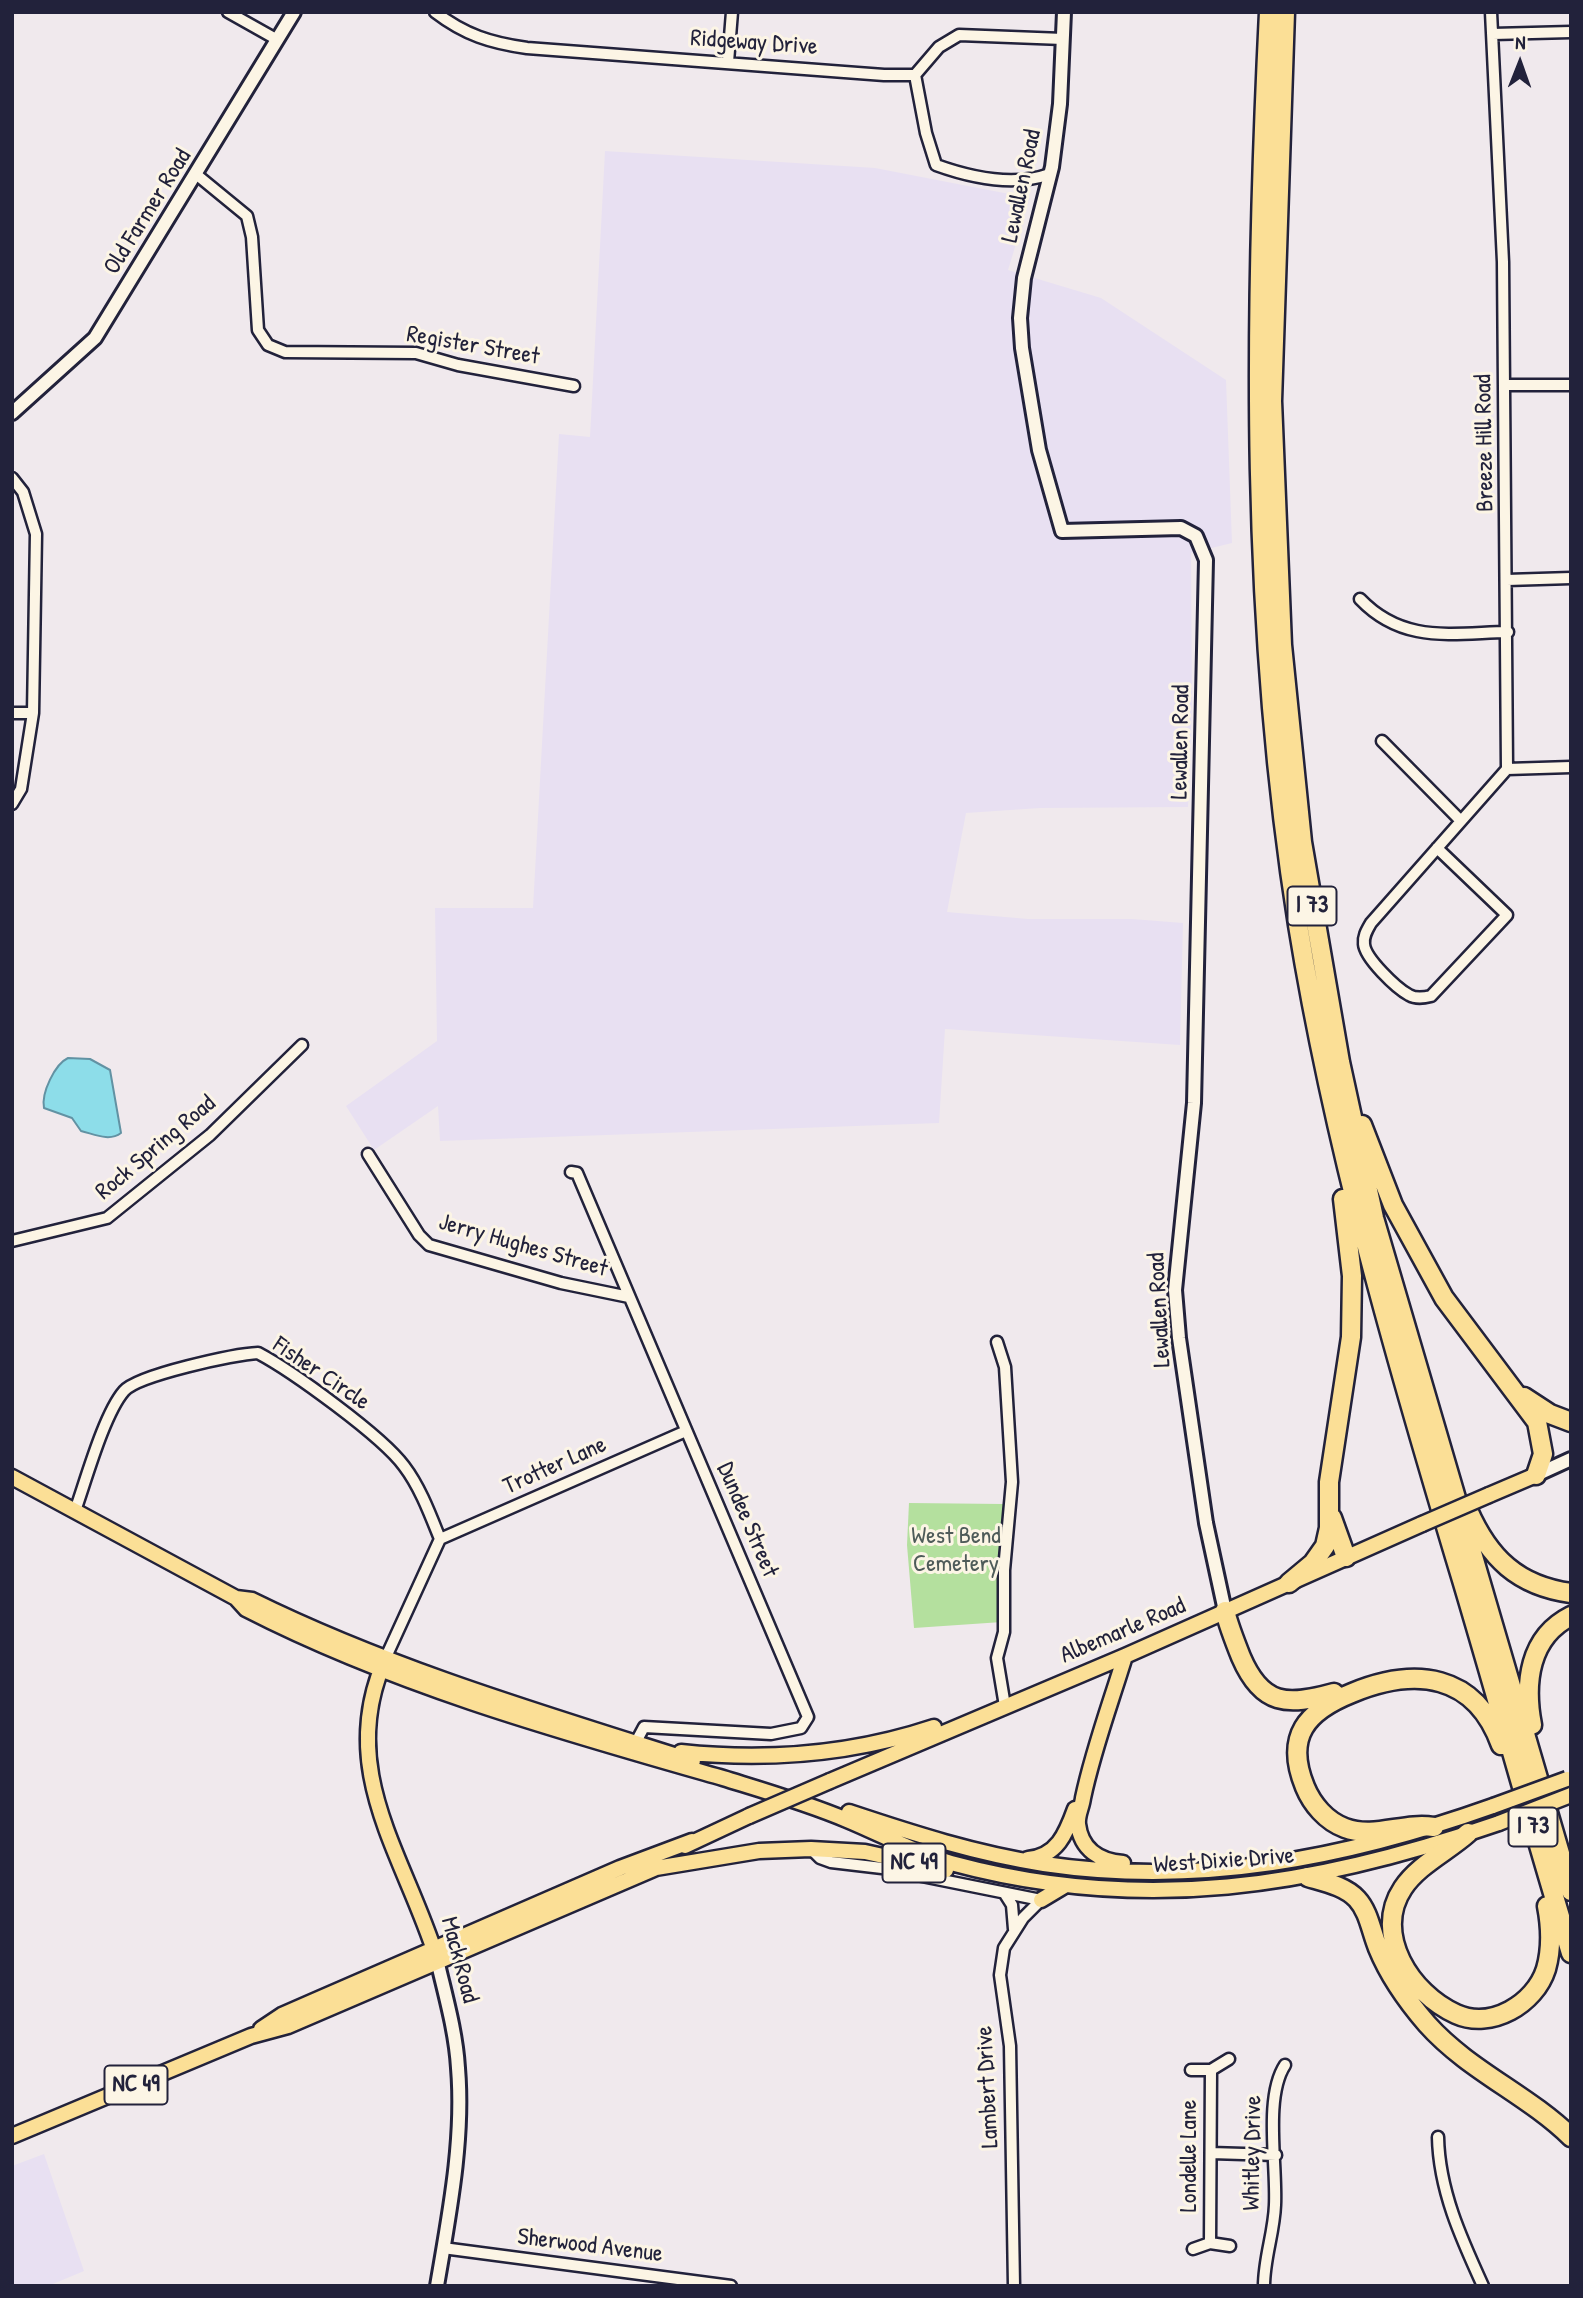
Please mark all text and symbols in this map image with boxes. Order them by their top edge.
street label: Ridgeway Drive [690,24,818,62]
north arrow [1485,28,1555,98]
text: N [1515,29,1526,55]
street label: Lewallen Road [996,127,1048,245]
street label: Old Farmer Road [98,144,198,280]
street label: Register Street [404,320,542,372]
street label: Breeze Hill Road [1469,374,1501,512]
street label: Lewallen Road [1166,684,1196,800]
road number: I 73 [1288,886,1336,925]
street label: Rock Spring Road [90,1090,222,1206]
street label: Jerry Hughes Street [435,1208,611,1284]
street label: Lewallen Road [1143,1252,1177,1368]
street label: Fisher Circle [267,1331,375,1417]
street label: Trotter Lane [499,1431,611,1501]
street label: Dundee Street [710,1458,784,1582]
park label: West Bend Cemetery [911,1523,1001,1579]
street label: Albemarle Road [1056,1592,1190,1670]
road number: I 73 [1508,1808,1558,1846]
street label: West Dixie Drive [1153,1842,1295,1880]
road number: NC 49 [883,1844,946,1882]
street label: Mack Road [434,1914,484,2006]
street label: Lambert Drive [970,2025,1006,2149]
road number: NC 49 [104,2066,168,2104]
street label: Whitley Drive [1238,2095,1268,2211]
street label: Londelle Lane [1176,2100,1204,2212]
street label: Sherwood Avenue [516,2223,664,2269]

